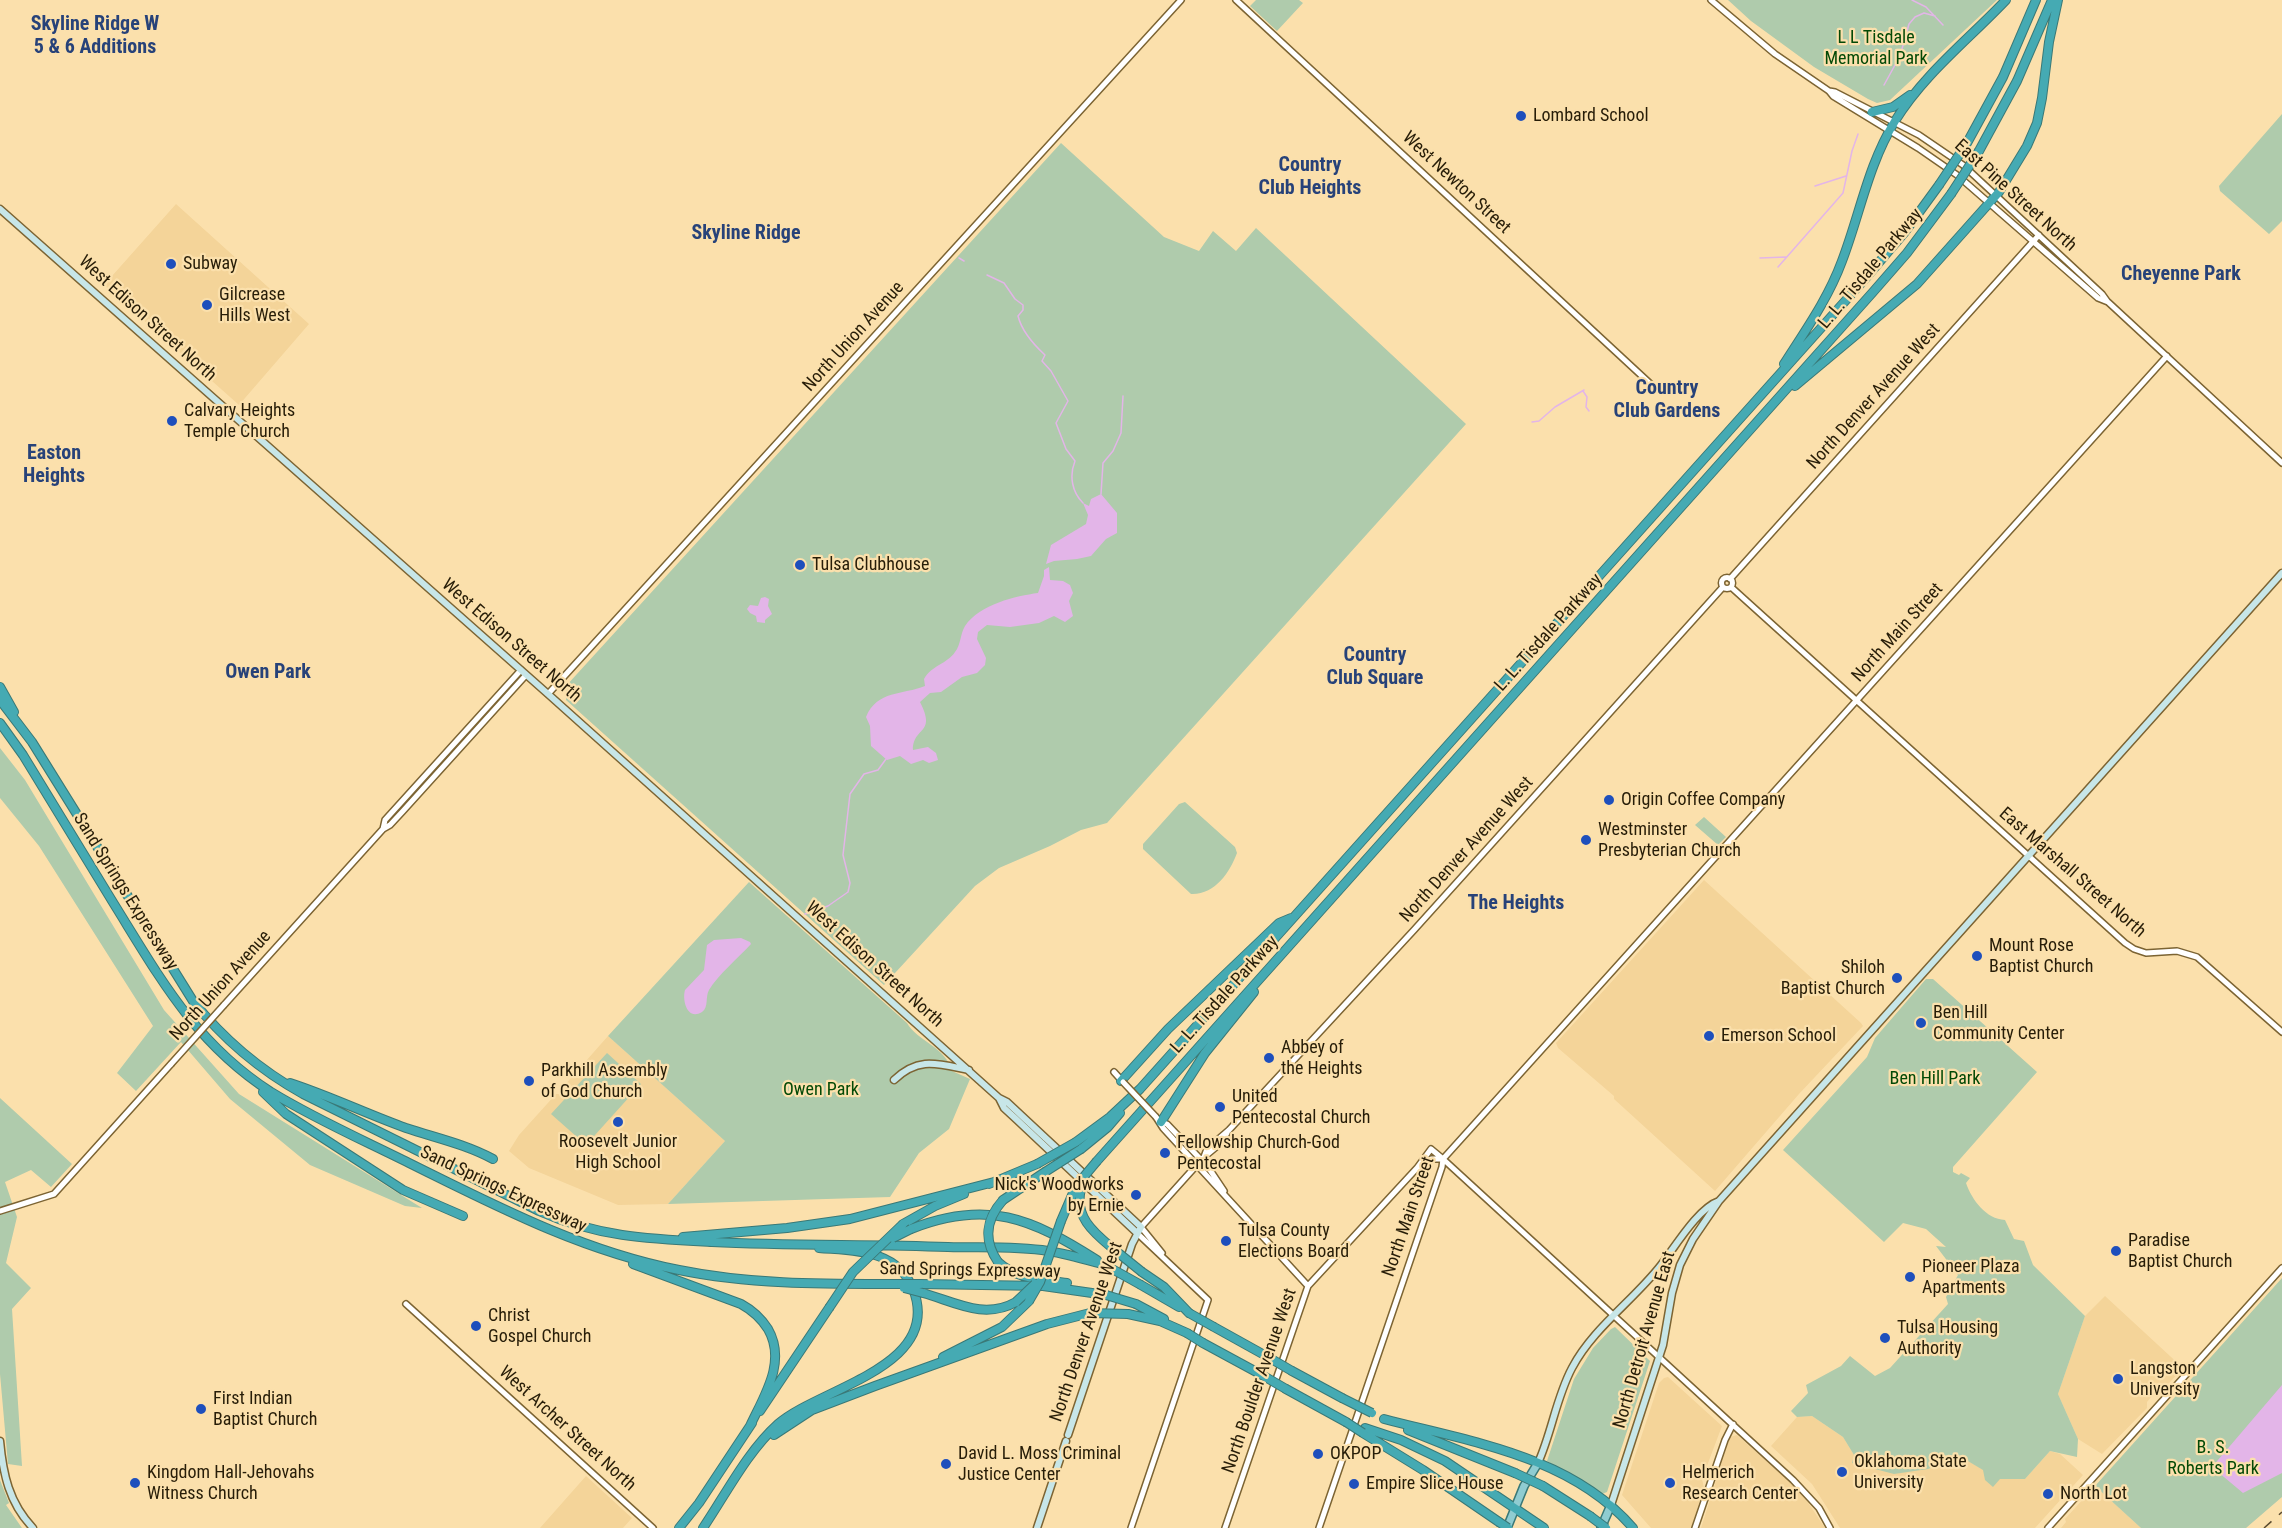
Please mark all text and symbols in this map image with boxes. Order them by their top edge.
district label: Skyline Ridge W 5 & 6 Additions [31,13,159,60]
park label: L L Tisdale Memorial Park [1824,27,1928,70]
place label: Lombard School [1533,105,1649,127]
marker: Lombard School [1514,109,1528,123]
street label: West Newton Street [1397,127,1515,239]
street label: East Pine Street North [1949,135,2081,257]
district label: Country Club Heights [1259,154,1361,201]
street label: L. L. Tisdale Parkway [1814,204,1928,334]
district label: Skyline Ridge [691,222,801,246]
street label: West Edison Street North [74,251,220,387]
place label: Subway [183,253,238,275]
marker: Subway [164,257,178,271]
district label: Cheyenne Park [2121,263,2241,287]
street label: North Union Avenue [799,277,909,397]
place label: Gilcrease Hills West [219,284,290,326]
marker: Gilcrease Hills West [200,298,214,312]
street label: North Denver Avenue West [1803,320,1945,474]
district label: Country Club Gardens [1614,377,1720,424]
place label: Calvary Heights Temple Church [184,400,295,442]
marker: Calvary Heights Temple Church [165,414,179,428]
district label: Easton Heights [23,442,85,489]
place label: Tulsa Clubhouse [812,554,929,576]
marker: Tulsa Clubhouse [793,558,807,572]
street label: L. L. Tisdale Parkway [1491,570,1607,696]
street label: West Edison Street North [437,574,585,708]
street label: North Main Street [1848,579,1948,687]
district label: Country Club Square [1327,644,1423,691]
district label: Owen Park [225,661,311,685]
street label: North Denver Avenue West [1396,773,1538,927]
place label: Origin Coffee Company [1621,789,1785,811]
marker: Origin Coffee Company [1602,793,1616,807]
street label: East Marshall Street North [1994,803,2150,943]
street label: Sand Springs Expressway [68,809,182,975]
place label: Westminster Presbyterian Church [1598,819,1741,862]
marker: Westminster Presbyterian Church [1579,833,1593,847]
district label: The Heights [1468,892,1564,916]
street label: West Edison Street North [801,897,947,1033]
street label: North Union Avenue [166,926,276,1046]
street label: L. L. Tisdale Parkway [1167,932,1283,1058]
place label: Mount Rose Baptist Church [1989,935,2093,978]
marker: Mount Rose Baptist Church [1970,949,1984,963]
place label: Shiloh Baptist Church [1781,957,1885,1000]
marker: Shiloh Baptist Church [1890,971,1904,985]
place label: Ben Hill Community Center [1933,1002,2064,1044]
marker: Ben Hill Community Center [1914,1016,1928,1030]
place label: Emerson School [1721,1025,1836,1047]
marker: Emerson School [1702,1029,1716,1043]
place label: Abbey of the Heights [1281,1037,1362,1080]
marker: Abbey of the Heights [1262,1051,1276,1065]
place label: Parkhill Assembly of God Church [541,1060,668,1102]
park label: Ben Hill Park [1890,1068,1980,1090]
marker: Parkhill Assembly of God Church [522,1074,536,1088]
park label: Owen Park [783,1079,859,1101]
place label: United Pentecostal Church [1232,1086,1370,1128]
marker: United Pentecostal Church [1213,1100,1227,1114]
marker: Roosevelt Junior High School [611,1115,625,1129]
place label: Roosevelt Junior High School [559,1131,677,1174]
place label: Fellowship Church-God Pentecostal [1177,1132,1340,1174]
street label: Sand Springs Expressway [416,1142,590,1238]
marker: Fellowship Church-God Pentecostal [1158,1146,1172,1160]
street label: North Main Street [1378,1154,1440,1280]
place label: Nick's Woodworks by Ernie [995,1174,1124,1216]
marker: Nick's Woodworks by Ernie [1129,1188,1143,1202]
place label: Tulsa County Elections Board [1238,1220,1349,1262]
place label: Paradise Baptist Church [2128,1230,2232,1272]
marker: Tulsa County Elections Board [1219,1234,1233,1248]
street label: North Denver Avenue West [1046,1239,1128,1425]
marker: Paradise Baptist Church [2109,1244,2123,1258]
street label: North Detroit Avenue East [1609,1249,1681,1431]
place label: Pioneer Plaza Apartments [1922,1256,2020,1298]
street label: Sand Springs Expressway [879,1259,1061,1283]
marker: Pioneer Plaza Apartments [1903,1270,1917,1284]
street label: North Boulder Avenue West [1218,1286,1302,1476]
place label: Christ Gospel Church [488,1305,591,1348]
place label: Tulsa Housing Authority [1897,1317,1998,1360]
marker: Christ Gospel Church [469,1319,483,1333]
marker: Tulsa Housing Authority [1878,1331,1892,1345]
place label: Langston University [2130,1358,2200,1400]
street label: West Archer Street North [494,1362,640,1496]
marker: Langston University [2111,1372,2125,1386]
place label: First Indian Baptist Church [213,1388,317,1430]
marker: First Indian Baptist Church [194,1402,208,1416]
park label: B. S. Roberts Park [2167,1437,2259,1480]
place label: David L. Moss Criminal Justice Center [958,1443,1121,1486]
place label: OKPOP [1330,1443,1381,1465]
marker: OKPOP [1311,1447,1325,1461]
place label: Oklahoma State University [1854,1451,1967,1494]
marker: David L. Moss Criminal Justice Center [939,1457,953,1471]
place label: Kingdom Hall-Jehovahs Witness Church [147,1462,315,1504]
place label: Helmerich Research Center [1682,1462,1798,1504]
marker: Oklahoma State University [1835,1465,1849,1479]
place label: Empire Slice House [1366,1473,1503,1495]
marker: Kingdom Hall-Jehovahs Witness Church [128,1476,142,1490]
marker: Helmerich Research Center [1663,1476,1677,1490]
marker: Empire Slice House [1347,1477,1361,1491]
place label: North Lot [2060,1483,2127,1505]
marker: North Lot [2041,1487,2055,1501]

